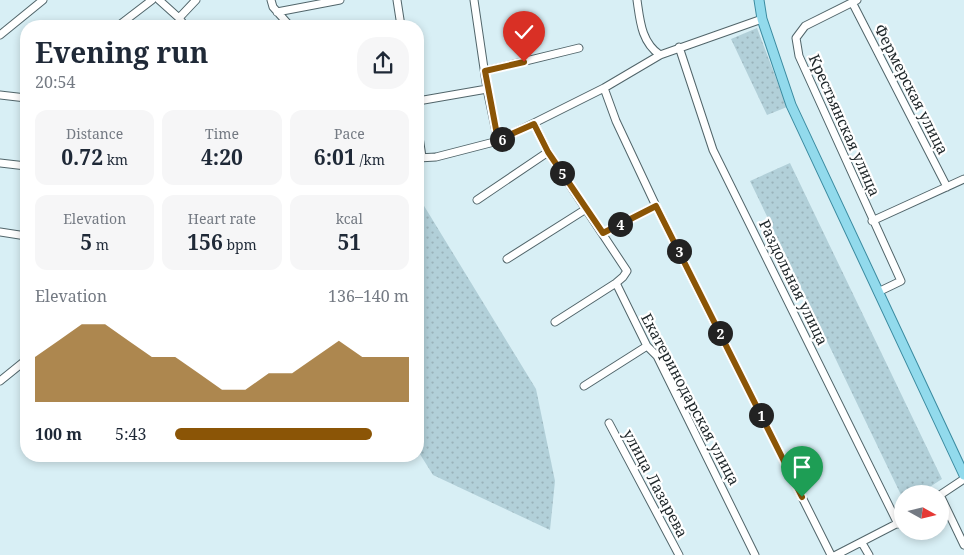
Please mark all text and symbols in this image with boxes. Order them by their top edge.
pin [503,11,545,62]
icon: check [510,18,538,46]
street label: Фермерская улица [870,20,954,158]
text: Evening run [35,33,208,71]
button: share [357,37,409,89]
street label: Крестьянская улица [805,51,885,199]
text: 20:54 [35,71,75,93]
text: Distance [66,124,123,143]
text: Time [205,124,239,143]
text: Pace [334,124,365,143]
pin: 6 [490,126,514,152]
text: 6 [499,130,506,149]
text: 0.72 [61,143,103,171]
text: 4:20 [201,143,243,171]
text: 6:01 [314,143,356,171]
text: km [103,150,128,169]
text: /km [356,150,385,169]
pin: 5 [550,160,574,186]
text: 5 [559,164,566,183]
text: Elevation [63,209,126,228]
text: Heart rate [188,209,256,228]
text: kcal [336,209,363,228]
pin: 4 [608,212,632,236]
text: 4 [617,215,624,234]
street label: Раздольная улица [755,216,833,348]
text: 5 [80,228,92,256]
text: 156 [187,228,223,256]
text: 51 [337,228,361,256]
text: m [92,235,109,254]
text: bpm [223,235,257,254]
pin: 3 [666,238,692,264]
text: 3 [676,242,683,261]
text: Elevation [35,285,107,307]
text: 136–140 m [328,285,409,307]
street label: Екатеринодарская улица [637,309,745,489]
pin: 2 [708,320,732,346]
text: 2 [717,324,724,343]
pin: 1 [748,402,774,428]
text: 1 [758,406,765,425]
text: 100 m [35,423,82,445]
text: 5:43 [115,423,146,445]
street label: улица Лазарева [619,425,693,541]
pin [781,446,823,497]
icon: arrive [788,453,816,481]
north arrow [894,485,949,540]
map controls [894,485,949,540]

